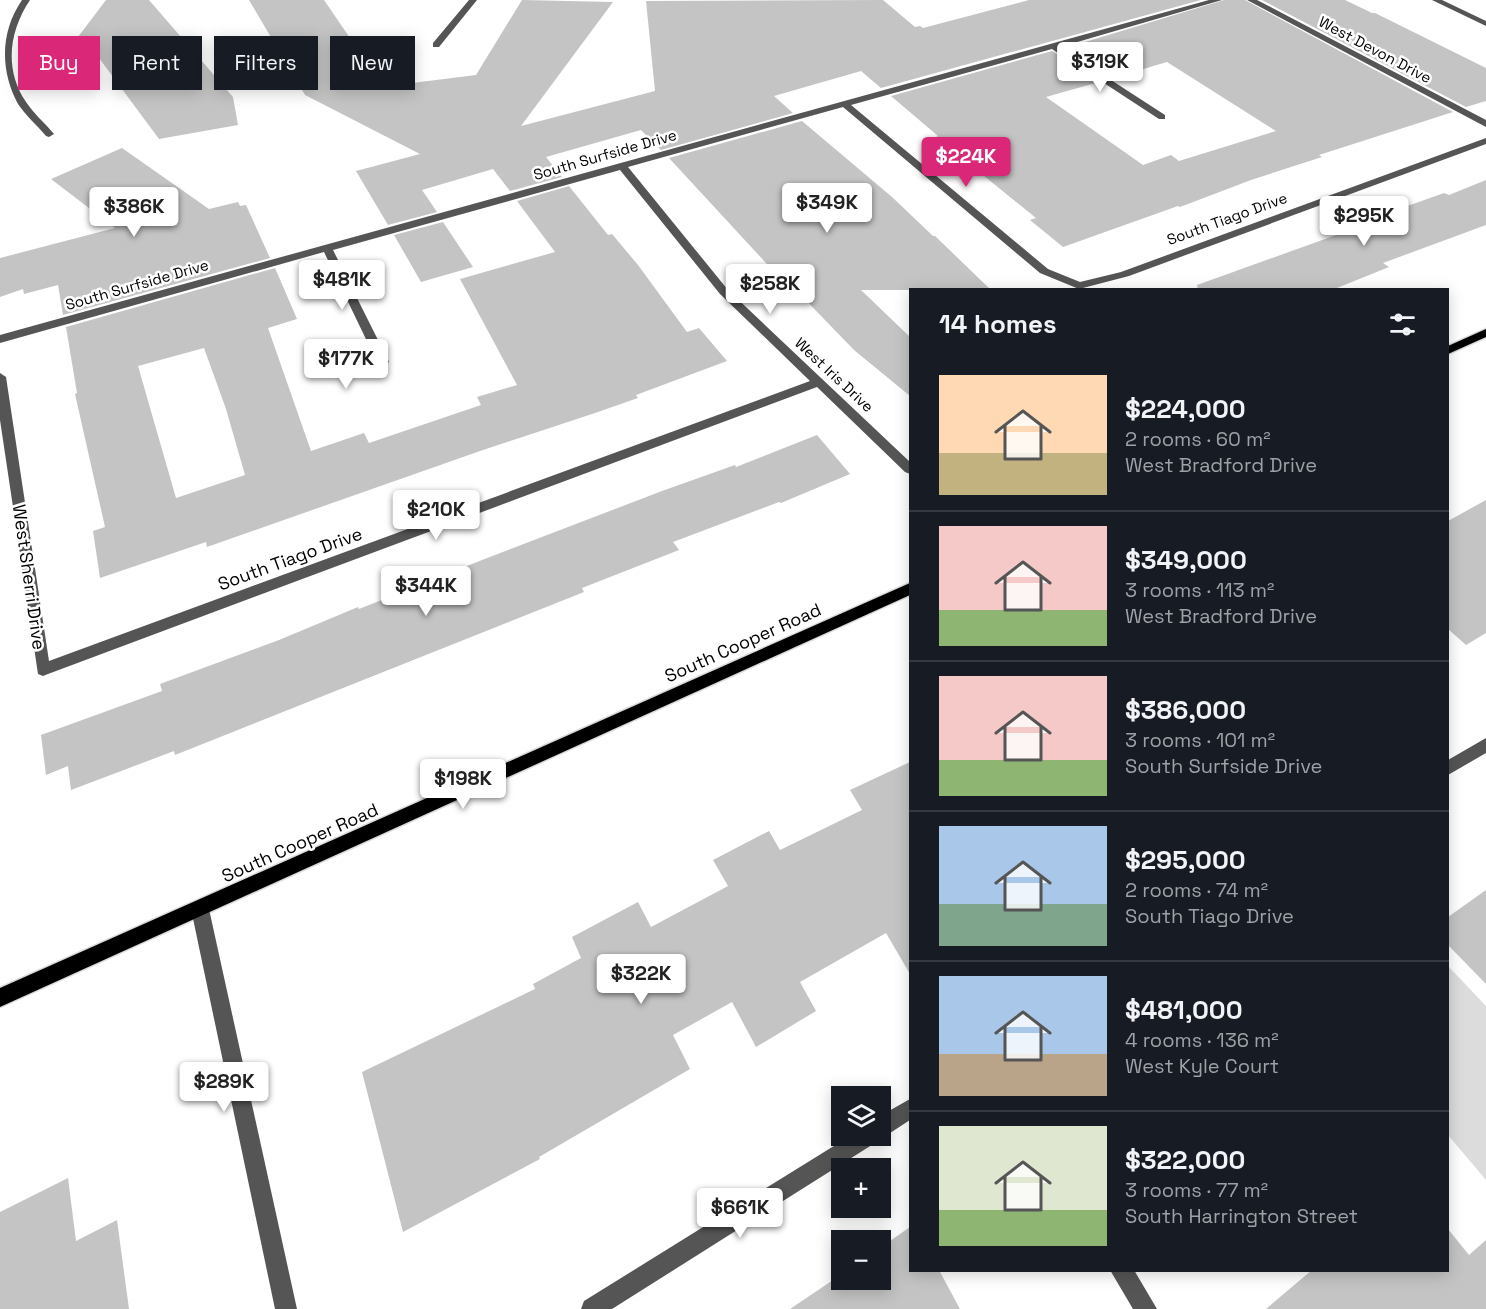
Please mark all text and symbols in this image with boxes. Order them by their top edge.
street label: West Devon Drive [1316,12,1435,87]
chip: Buy [18,36,100,90]
chip: Rent [112,36,202,90]
chip: Filters [214,36,318,90]
chip: New [330,36,415,90]
pin: $319K [1058,42,1142,93]
text: $319K [1071,48,1129,74]
street label: South Surfside Drive [531,125,679,184]
pin: $224K [924,137,1008,188]
text: $224K [936,143,996,169]
pin: $349K [785,183,869,234]
pin: $386K [92,187,176,238]
street label: South Tiago Drive [1164,188,1290,249]
text: $349K [796,189,858,215]
text: $386K [103,193,165,219]
pin: $295K [1322,196,1406,247]
text: $295K [1334,202,1394,228]
street label: South Surfside Drive [63,255,211,314]
pin: $481K [300,260,384,311]
pin: $258K [728,264,812,315]
text: $481K [313,266,371,292]
text: $258K [740,270,800,296]
text: 14 homes [939,307,1057,341]
icon: filters [1386,308,1419,341]
street label: West Iris Drive [791,333,878,416]
pin: $177K [304,339,388,390]
text: $177K [318,345,374,371]
text: $224,000 [1125,392,1246,426]
icon: home [987,399,1059,471]
text: 2 rooms · 60 m² [1125,426,1271,452]
text: West Bradford Drive [1125,452,1317,478]
pin: $210K [394,490,478,541]
text: $210K [407,496,465,522]
street label: West Sherri Drive [8,503,51,651]
street label: South Tiago Drive [214,522,365,595]
text: $349,000 [1125,543,1247,577]
icon: home [987,550,1059,622]
pin: $344K [384,566,468,617]
text: $344K [395,572,457,598]
text: 3 rooms · 113 m² [1125,577,1274,603]
street label: South Cooper Road [661,598,825,687]
text: West Bradford Drive [1125,603,1317,629]
text: $386,000 [1125,693,1246,727]
icon: home [987,700,1059,772]
text: 3 rooms · 101 m² [1125,727,1275,753]
text: South Surfside Drive [1125,753,1322,779]
pin: $198K [421,759,505,810]
text: $198K [434,765,492,791]
street label: South Cooper Road [218,798,382,887]
text: $295,000 [1125,843,1246,877]
icon: home [987,850,1059,922]
text: 2 rooms · 74 m² [1125,877,1268,903]
text: South Tiago Drive [1125,903,1294,929]
pin: $322K [599,954,683,1005]
text: $322K [611,960,671,986]
text: $481,000 [1125,993,1243,1027]
icon: home [987,1000,1059,1072]
text: 4 rooms · 136 m² [1125,1027,1279,1053]
text: West Kyle Court [1125,1053,1279,1079]
pin: $289K [182,1062,266,1113]
text: $289K [194,1068,254,1094]
map controls [831,1086,891,1290]
button: layers [831,1086,891,1146]
text: $322,000 [1125,1143,1245,1177]
icon: home [987,1150,1059,1222]
button: + [831,1158,891,1218]
text: 3 rooms · 77 m² [1125,1177,1268,1203]
pin: $661K [698,1188,782,1239]
text: $661K [711,1194,769,1220]
text: South Harrington Street [1125,1203,1358,1229]
button: − [831,1230,891,1290]

